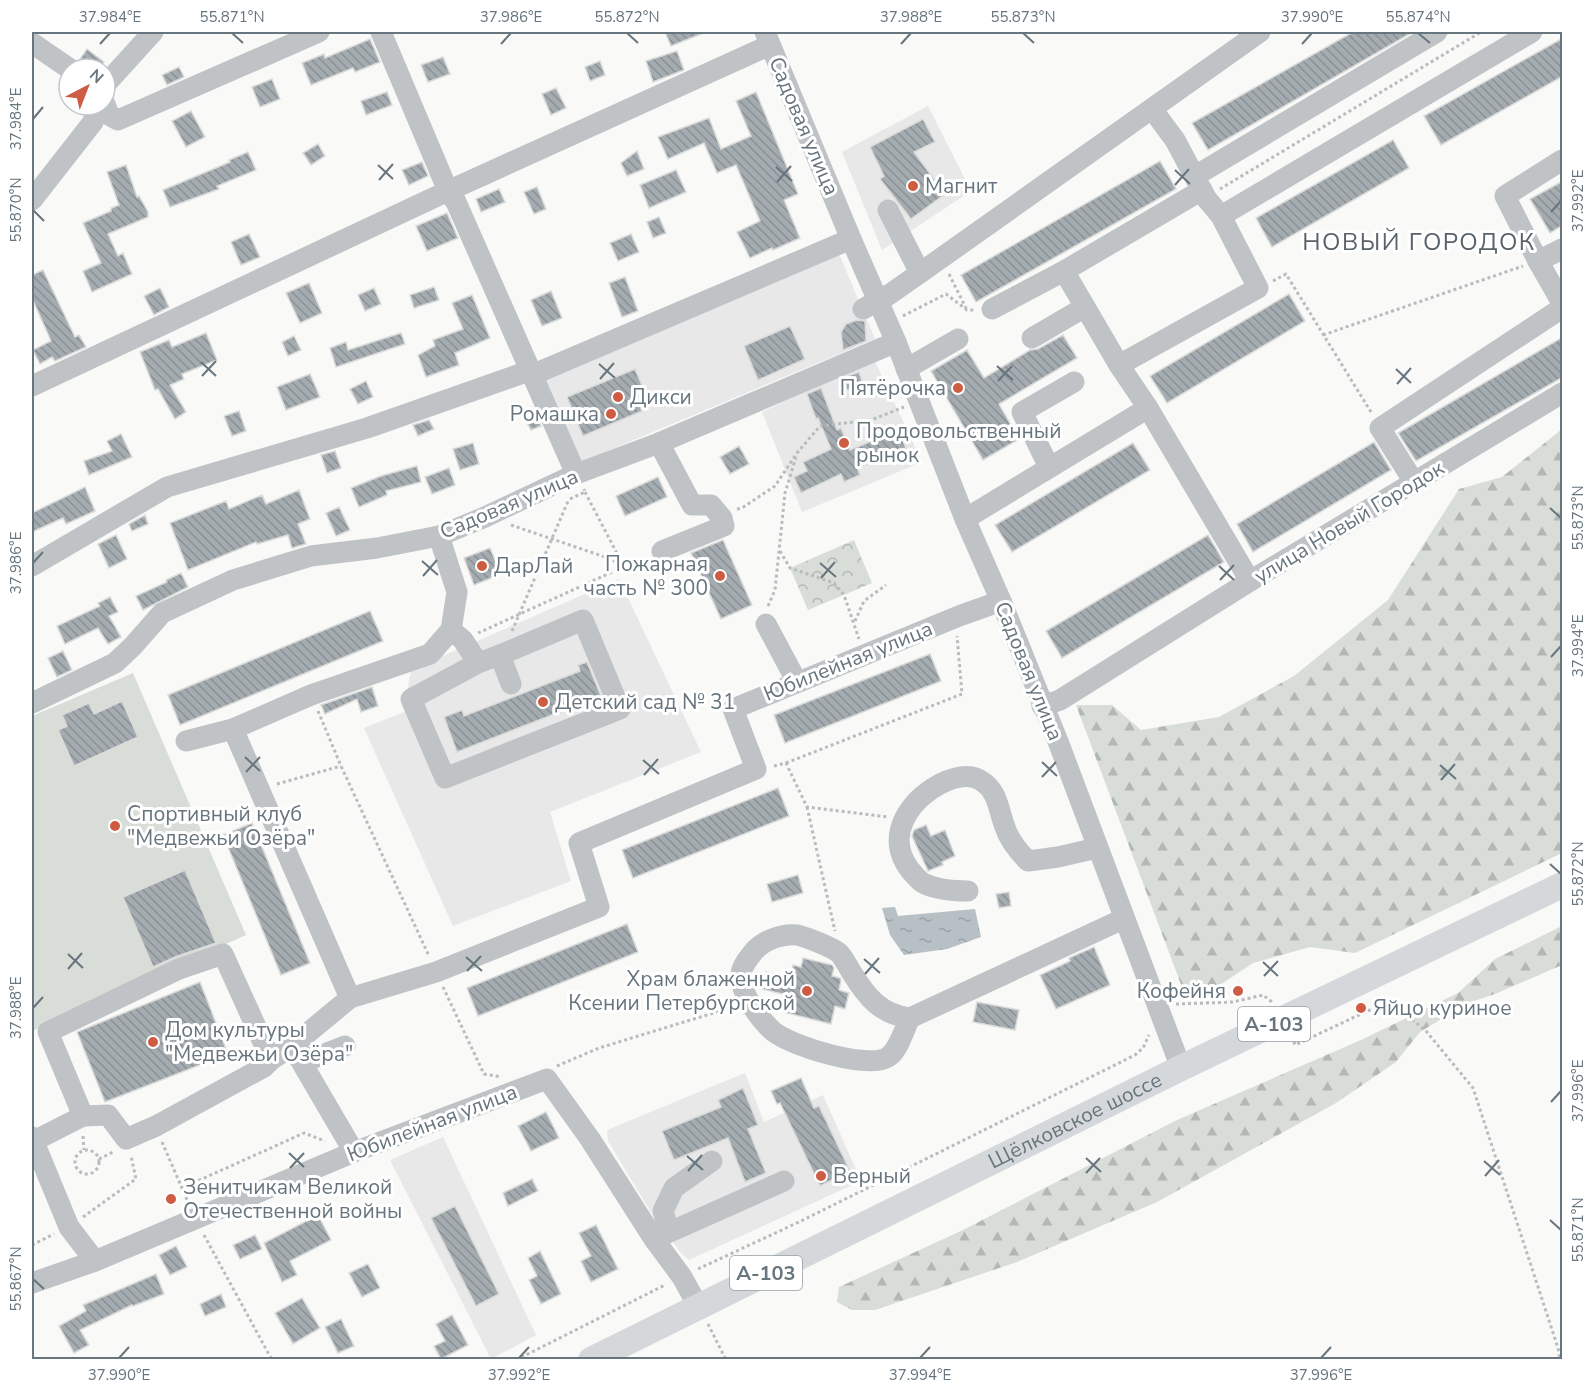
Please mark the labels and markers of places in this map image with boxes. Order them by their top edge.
place label: Магнит [925,172,998,200]
marker: Магнит [906,179,920,193]
place label: Пятёрочка [840,374,946,402]
marker: Пятёрочка [951,381,965,395]
place label: Дикси [630,383,692,411]
marker: Дикси [611,390,625,404]
place label: Ромашка [510,400,599,428]
marker: Ромашка [604,407,618,421]
place label: Продовольственный рынок [856,417,1061,469]
marker: Продовольственный рынок [837,436,851,450]
place label: Пожарная часть № 300 [583,550,708,602]
place label: ДарЛай [494,552,573,580]
marker: ДарЛай [475,559,489,573]
marker: Пожарная часть № 300 [713,569,727,583]
place label: Детский сад № 31 [555,688,735,716]
marker: Детский сад № 31 [536,695,550,709]
place label: Спортивный клуб "Медвежьи Озёра" [127,800,315,852]
marker: Спортивный клуб "Медвежьи Озёра" [108,819,122,833]
place label: Храм блаженной Ксении Петербургской [568,965,795,1017]
place label: Кофейня [1137,977,1226,1005]
marker: Храм блаженной Ксении Петербургской [800,984,814,998]
marker: Кофейня [1231,984,1245,998]
place label: Яйцо куриное [1373,994,1512,1022]
marker: Яйцо куриное [1354,1001,1368,1015]
place label: Дом культуры "Медвежьи Озёра" [165,1016,353,1068]
marker: Дом культуры "Медвежьи Озёра" [146,1035,160,1049]
place label: Верный [833,1162,911,1190]
marker: Верный [814,1169,828,1183]
place label: Зенитчикам Великой Отечественной войны [183,1173,402,1225]
marker: Зенитчикам Великой Отечественной войны [164,1192,178,1206]

